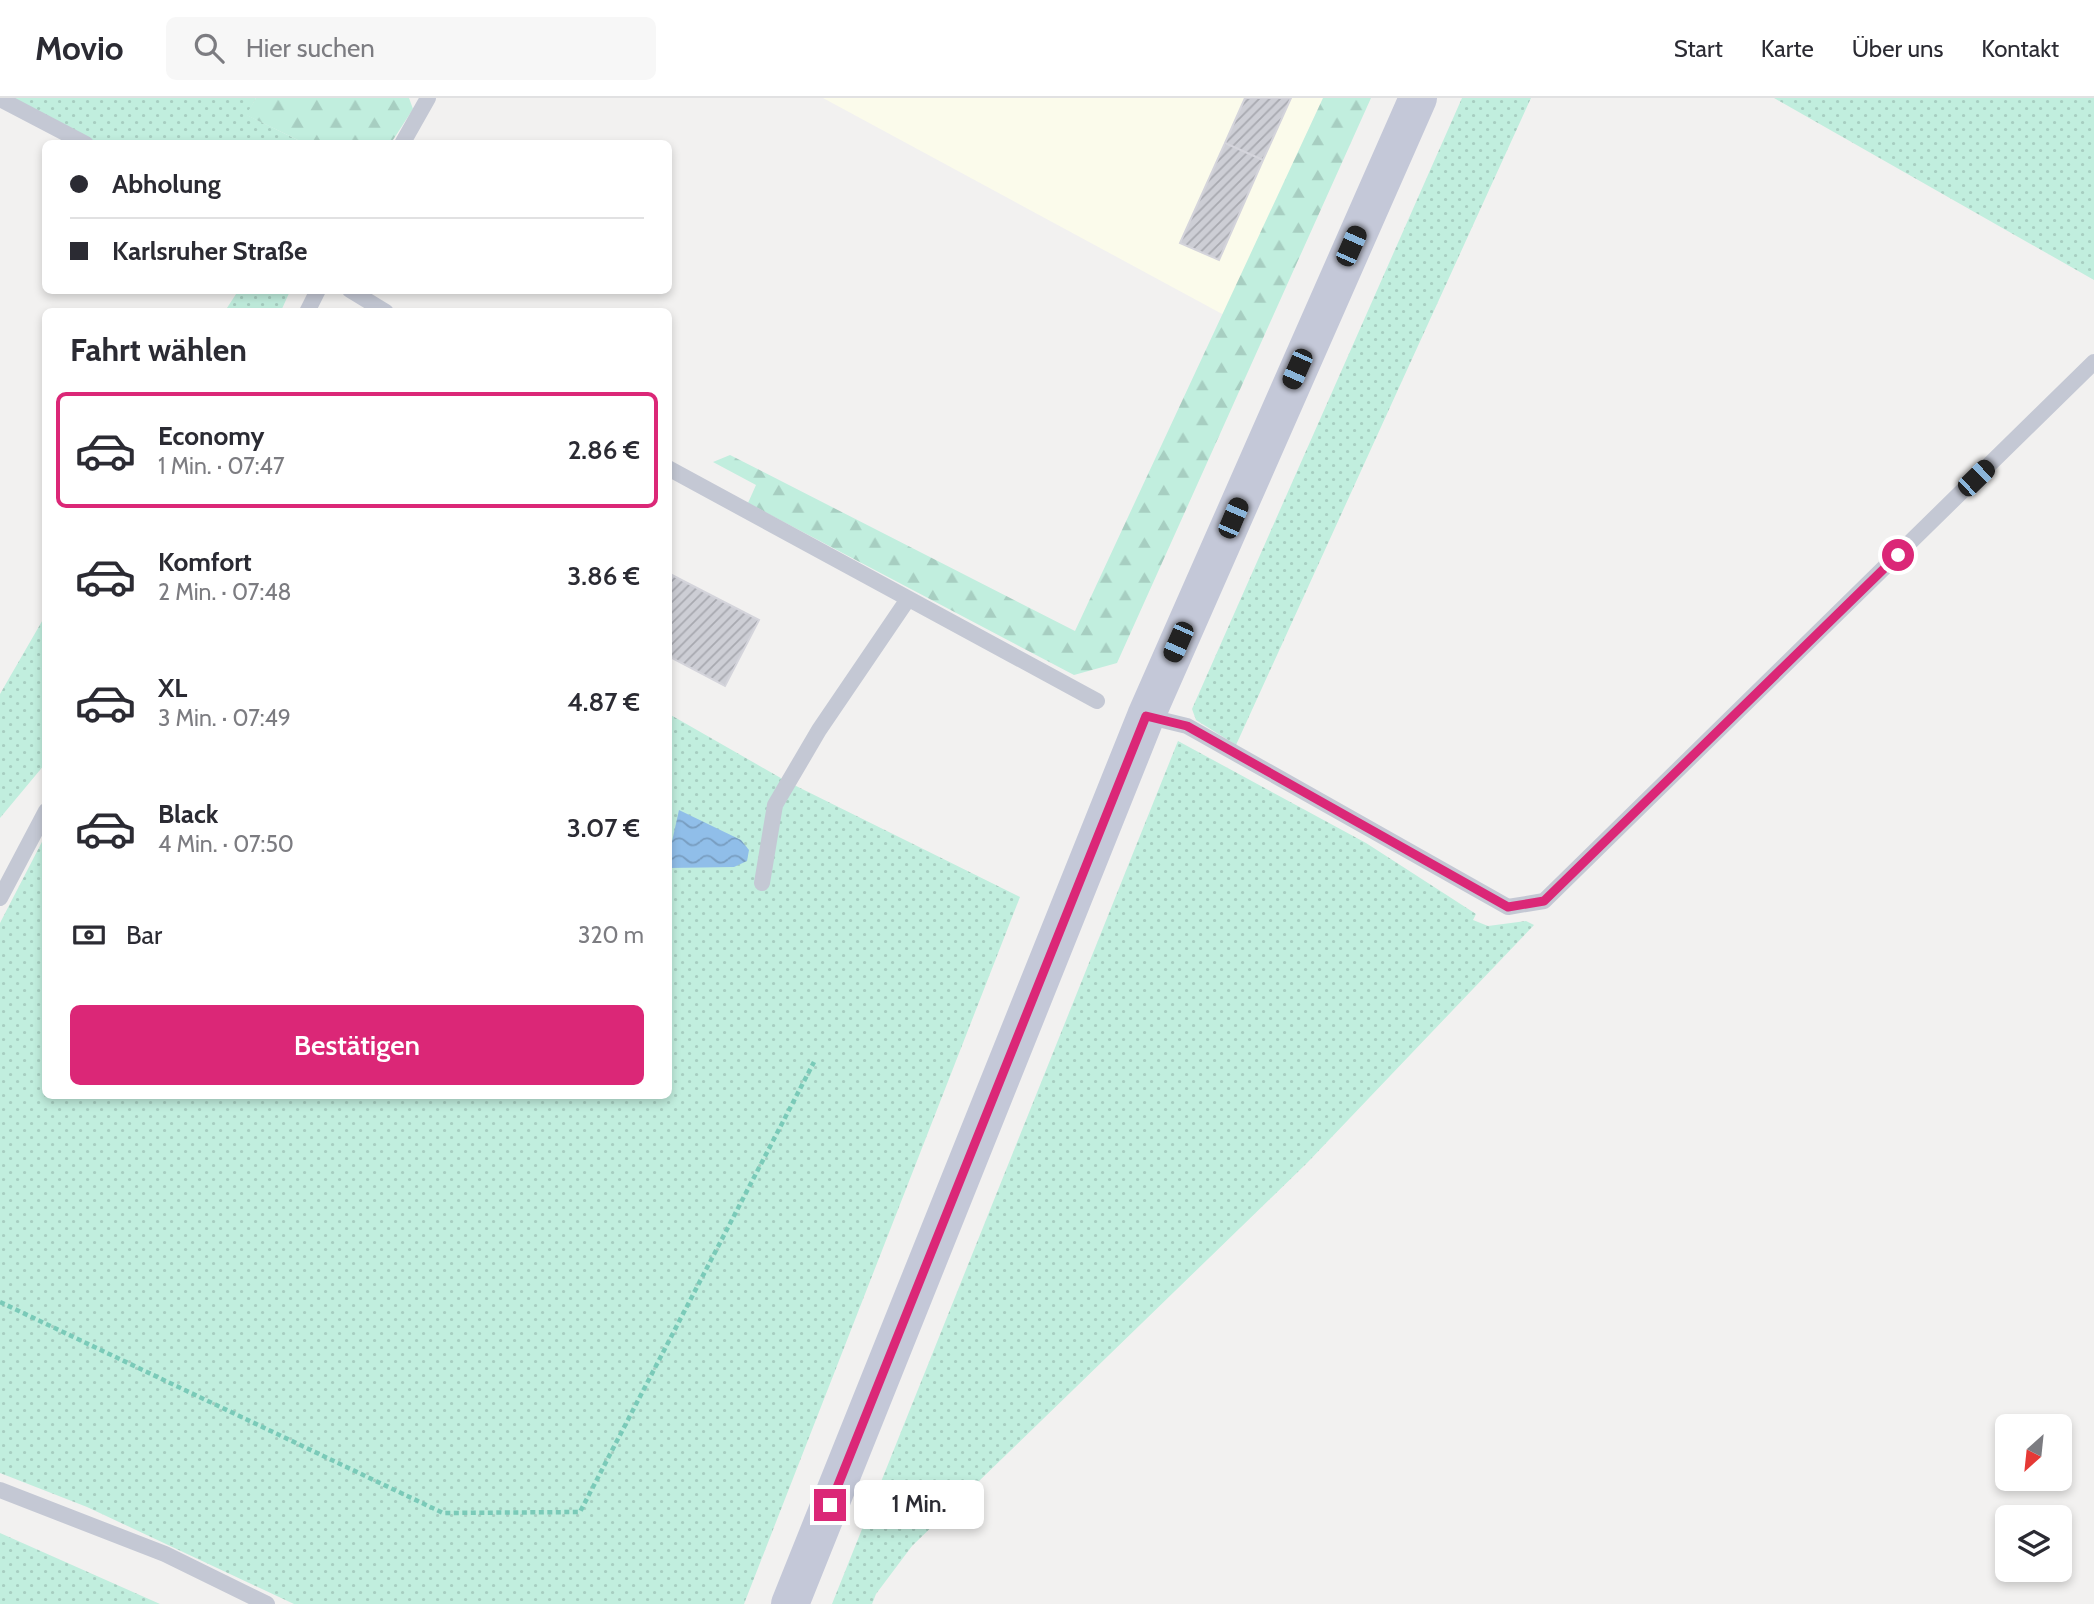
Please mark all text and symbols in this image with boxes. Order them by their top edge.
search box [166,17,656,80]
text: Movio [35,28,124,68]
icon: search [190,29,228,67]
text: Hier suchen [246,32,375,64]
text: Start [1674,34,1723,63]
text: Karte [1761,34,1814,63]
text: Über uns [1852,34,1943,63]
text: Kontakt [1981,34,2059,63]
text: Abholung [112,168,221,200]
car [1333,223,1370,269]
text: Karlsruher Straße [112,235,307,267]
text: Fahrt wählen [70,330,247,369]
car [1279,346,1316,392]
icon: car [74,419,137,482]
text: Economy [158,420,264,452]
text: 2.86 € [568,434,640,466]
text: 1 Min. · 07:47 [158,452,284,480]
car [1954,456,1999,500]
car [1216,495,1251,541]
route start [1882,539,1914,571]
icon: car [74,545,137,608]
text: Komfort [158,546,252,578]
text: 3.86 € [567,560,640,592]
text: 2 Min. · 07:48 [158,578,291,606]
car [1160,619,1197,665]
icon: car [74,671,137,734]
text: XL [158,672,187,704]
text: 4.87 € [567,686,640,718]
text: 3 Min. · 07:49 [158,704,291,732]
icon: car [74,797,137,860]
text: Black [158,798,218,830]
text: 3.07 € [567,812,640,844]
text: 4 Min. · 07:50 [158,830,294,858]
icon: cash [70,916,108,954]
text: Bar [126,919,162,951]
text: 320 m [578,921,644,949]
button: Bestätigen [70,1005,644,1085]
north arrow [1995,1414,2072,1491]
map controls [1995,1414,2072,1582]
callout: 1 Min. [854,1480,984,1530]
route end [814,1489,846,1521]
text: 1 Min. [891,1490,947,1518]
button: layers [1995,1505,2072,1582]

